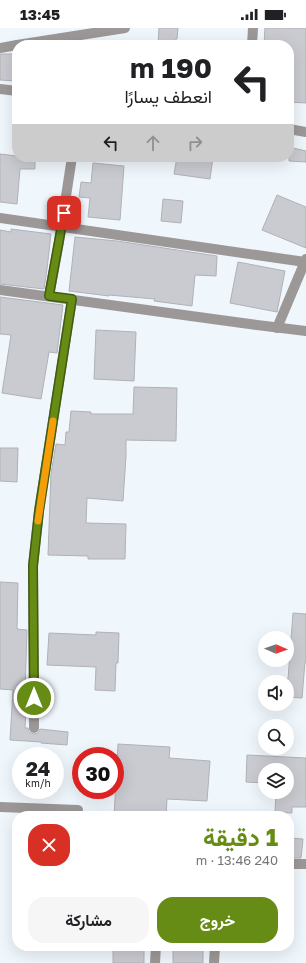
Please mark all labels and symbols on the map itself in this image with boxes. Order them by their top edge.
pin [47,196,81,230]
north arrow [258,631,294,667]
position arrow [13,677,55,719]
speed limit sign: 30 [72,747,124,799]

